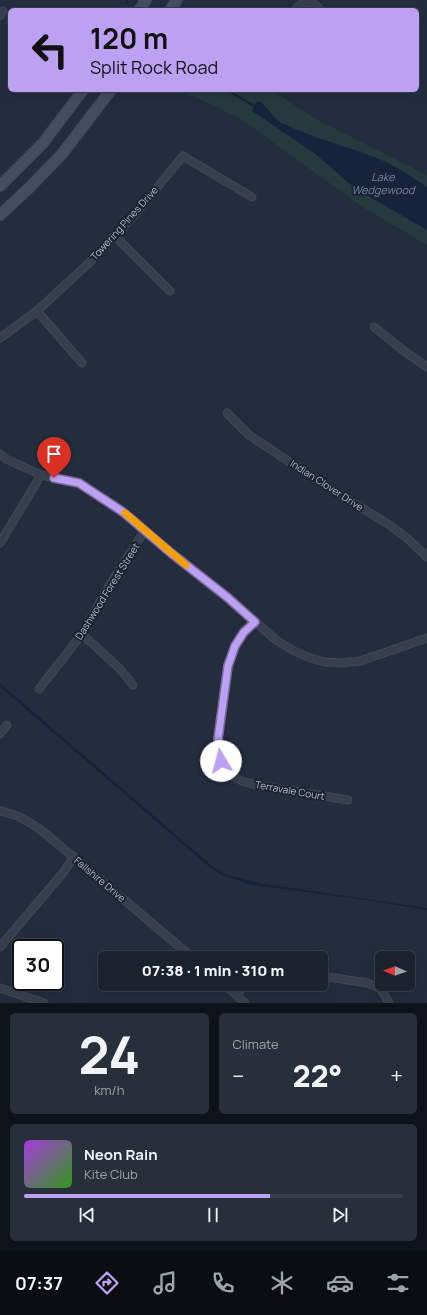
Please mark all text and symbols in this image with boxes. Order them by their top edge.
text: 120 m [90,19,168,57]
icon: left [24,24,76,76]
text: Split Rock Road [90,55,218,79]
water label: Lake Wedgewood [351,169,416,197]
street label: Towering Pines Drive [87,183,161,263]
pin [37,437,71,478]
icon: arrive [43,443,65,465]
street label: Indian Clover Drive [288,456,367,514]
street label: Dashwood Forest Street [72,540,142,642]
position arrow [200,740,242,782]
street label: Terravale Court [254,777,326,803]
street label: Fallshire Drive [71,853,129,905]
speed limit sign: 30 [12,939,64,991]
north arrow [375,951,415,991]
map controls [375,951,415,991]
text: 07:38 · 1 min · 310 m [142,960,284,981]
text: 24 [78,1019,140,1090]
text: Climate [233,1035,279,1053]
text: 22° [292,1055,342,1096]
text: − [233,1061,244,1091]
text: + [390,1061,403,1091]
text: km/h [94,1081,124,1099]
text: Neon Rain [84,1144,158,1165]
text: Kite Club [84,1165,138,1183]
icon: previous [76,1204,98,1226]
icon: pause [202,1204,224,1226]
icon: next [329,1204,351,1226]
icon: directions [93,1269,121,1297]
icon: music [151,1269,179,1297]
icon: phone [209,1269,237,1297]
icon: climate [268,1269,296,1297]
icon: car [326,1269,354,1297]
icon: filters [384,1269,412,1297]
text: 07:37 [15,1271,63,1295]

